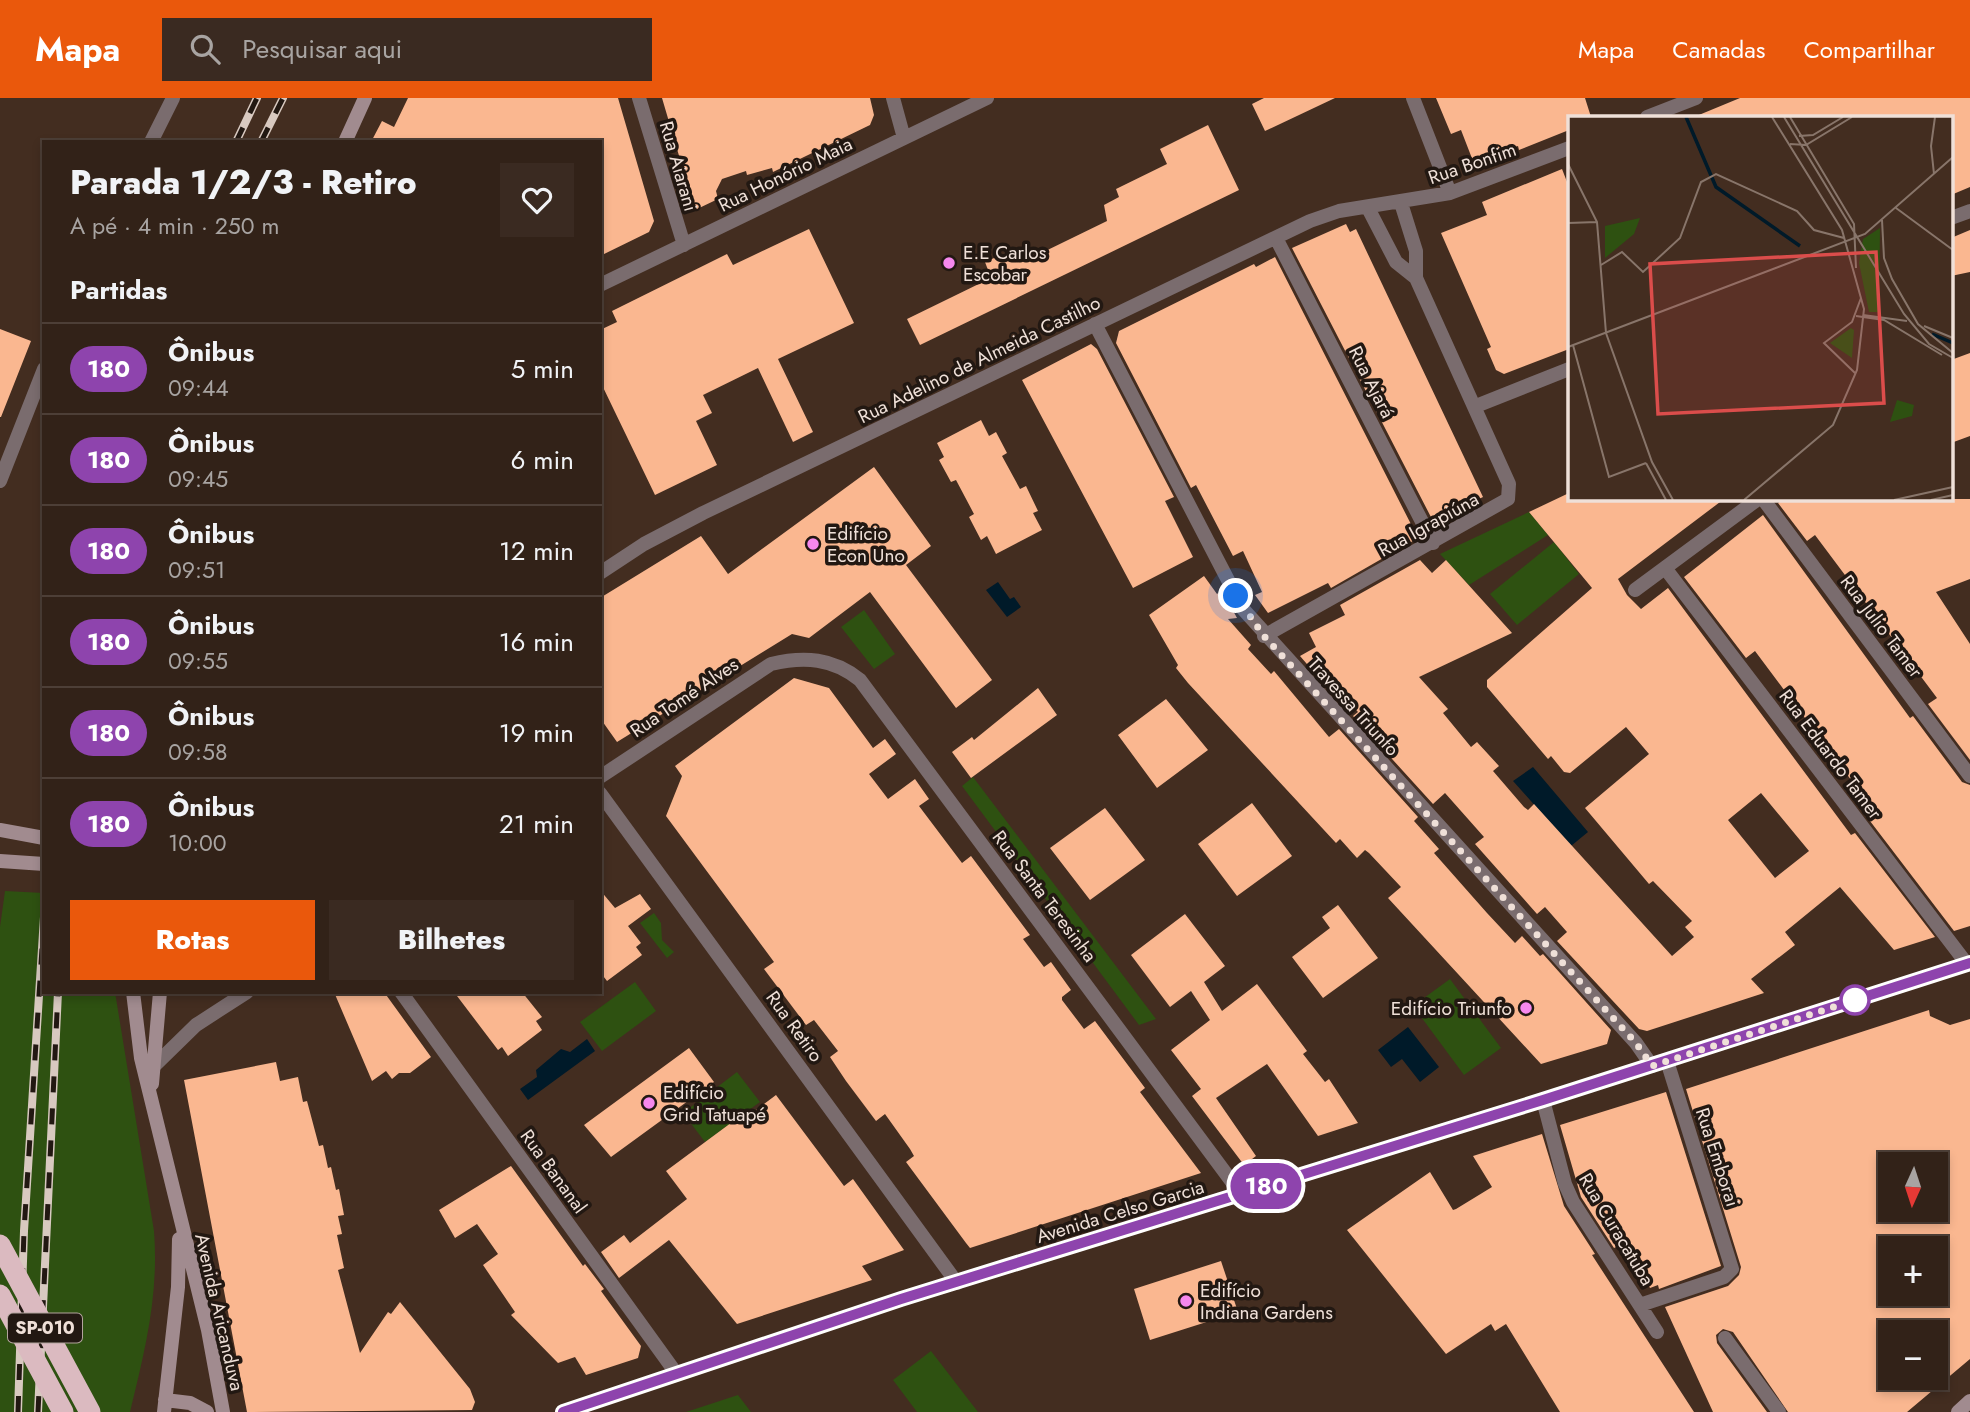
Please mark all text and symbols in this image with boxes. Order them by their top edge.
search box [162,18,652,81]
text: Mapa [35,26,120,73]
icon: search [186,30,224,68]
text: Pesquisar aqui [242,30,402,68]
text: Mapa [1578,32,1634,67]
text: Camadas [1672,32,1765,67]
text: Compartilhar [1803,32,1935,67]
inset map [1568,116,1952,500]
street label: Rua Aiarani [653,118,704,214]
street label: Rua Honório Maia [714,130,857,219]
street label: Rua Bonfim [1424,136,1520,191]
text: Parada 1/2/3 - Retiro [70,159,417,206]
button: heart [500,163,574,237]
text: A pé · 4 min · 250 m [70,209,279,243]
place label: E.E Carlos Escobar [963,239,1047,288]
marker: E.E Carlos Escobar [941,255,957,271]
text: Partidas [70,271,167,309]
street label: Rua Adelino de Almeida Castilho [854,289,1105,430]
text: Ônibus [168,333,254,371]
street label: Rua Ajará [1342,342,1401,423]
text: 5 min [511,350,574,388]
text: 180 [87,351,130,386]
text: 09:44 [168,371,229,405]
text: Ônibus [168,424,254,462]
text: 6 min [511,441,574,479]
text: 180 [87,442,130,477]
text: 09:45 [168,462,228,496]
street label: Rua Igrapiúna [1373,486,1484,563]
text: Ônibus [168,515,254,553]
place label: Edifício Econ Uno [827,520,905,569]
text: 12 min [499,532,574,570]
text: 180 [87,533,130,568]
marker: Edifício Econ Uno [805,536,821,552]
text: 09:51 [168,553,225,587]
street label: Rua Julio Tamer [1834,569,1930,684]
your location [1218,578,1253,613]
text: Ônibus [168,606,254,644]
text: 16 min [499,623,574,661]
text: 180 [87,624,130,659]
text: 09:55 [168,644,228,678]
street label: Rua Tomé Alves [625,651,744,744]
street label: Travessa Triunfo [1302,651,1406,762]
street label: Rua Eduardo Tamer [1773,684,1889,825]
text: Ônibus [168,697,254,735]
text: 19 min [499,714,574,752]
text: 180 [87,715,130,750]
text: 09:58 [168,735,227,769]
text: Ônibus [168,788,254,826]
text: 21 min [499,805,574,843]
text: 180 [87,806,130,841]
street label: Rua Santa Teresinha [986,825,1103,968]
text: 10:00 [168,826,227,860]
button: Rotas [70,900,315,980]
button: Bilhetes [329,900,574,980]
street label: Rua Retiro [760,985,830,1067]
unlabelled marker [1840,985,1870,1015]
place label: Edifício Triunfo [1391,995,1512,1022]
marker: Edifício Triunfo [1518,1000,1534,1016]
place label: Edifício Grid Tatuapé [663,1079,766,1128]
marker: Edifício Grid Tatuapé [641,1095,657,1111]
street label: Rua Emborai [1689,1104,1746,1210]
street label: Rua Bananal [514,1124,593,1219]
north arrow [1878,1152,1948,1222]
map controls [1878,1152,1948,1390]
line badge: 180 [1226,1163,1306,1209]
text: 180 [1244,1168,1288,1203]
street label: Rua Curacatuba [1572,1168,1661,1291]
street label: Avenida Celso Garcia [1033,1173,1207,1250]
street label: Avenida Aricanduva [188,1231,251,1393]
button: + [1878,1236,1948,1306]
place label: Edifício Indiana Gardens [1200,1277,1333,1326]
marker: Edifício Indiana Gardens [1178,1293,1194,1309]
road number: SP-010 [8,1314,82,1343]
button: − [1878,1320,1948,1390]

